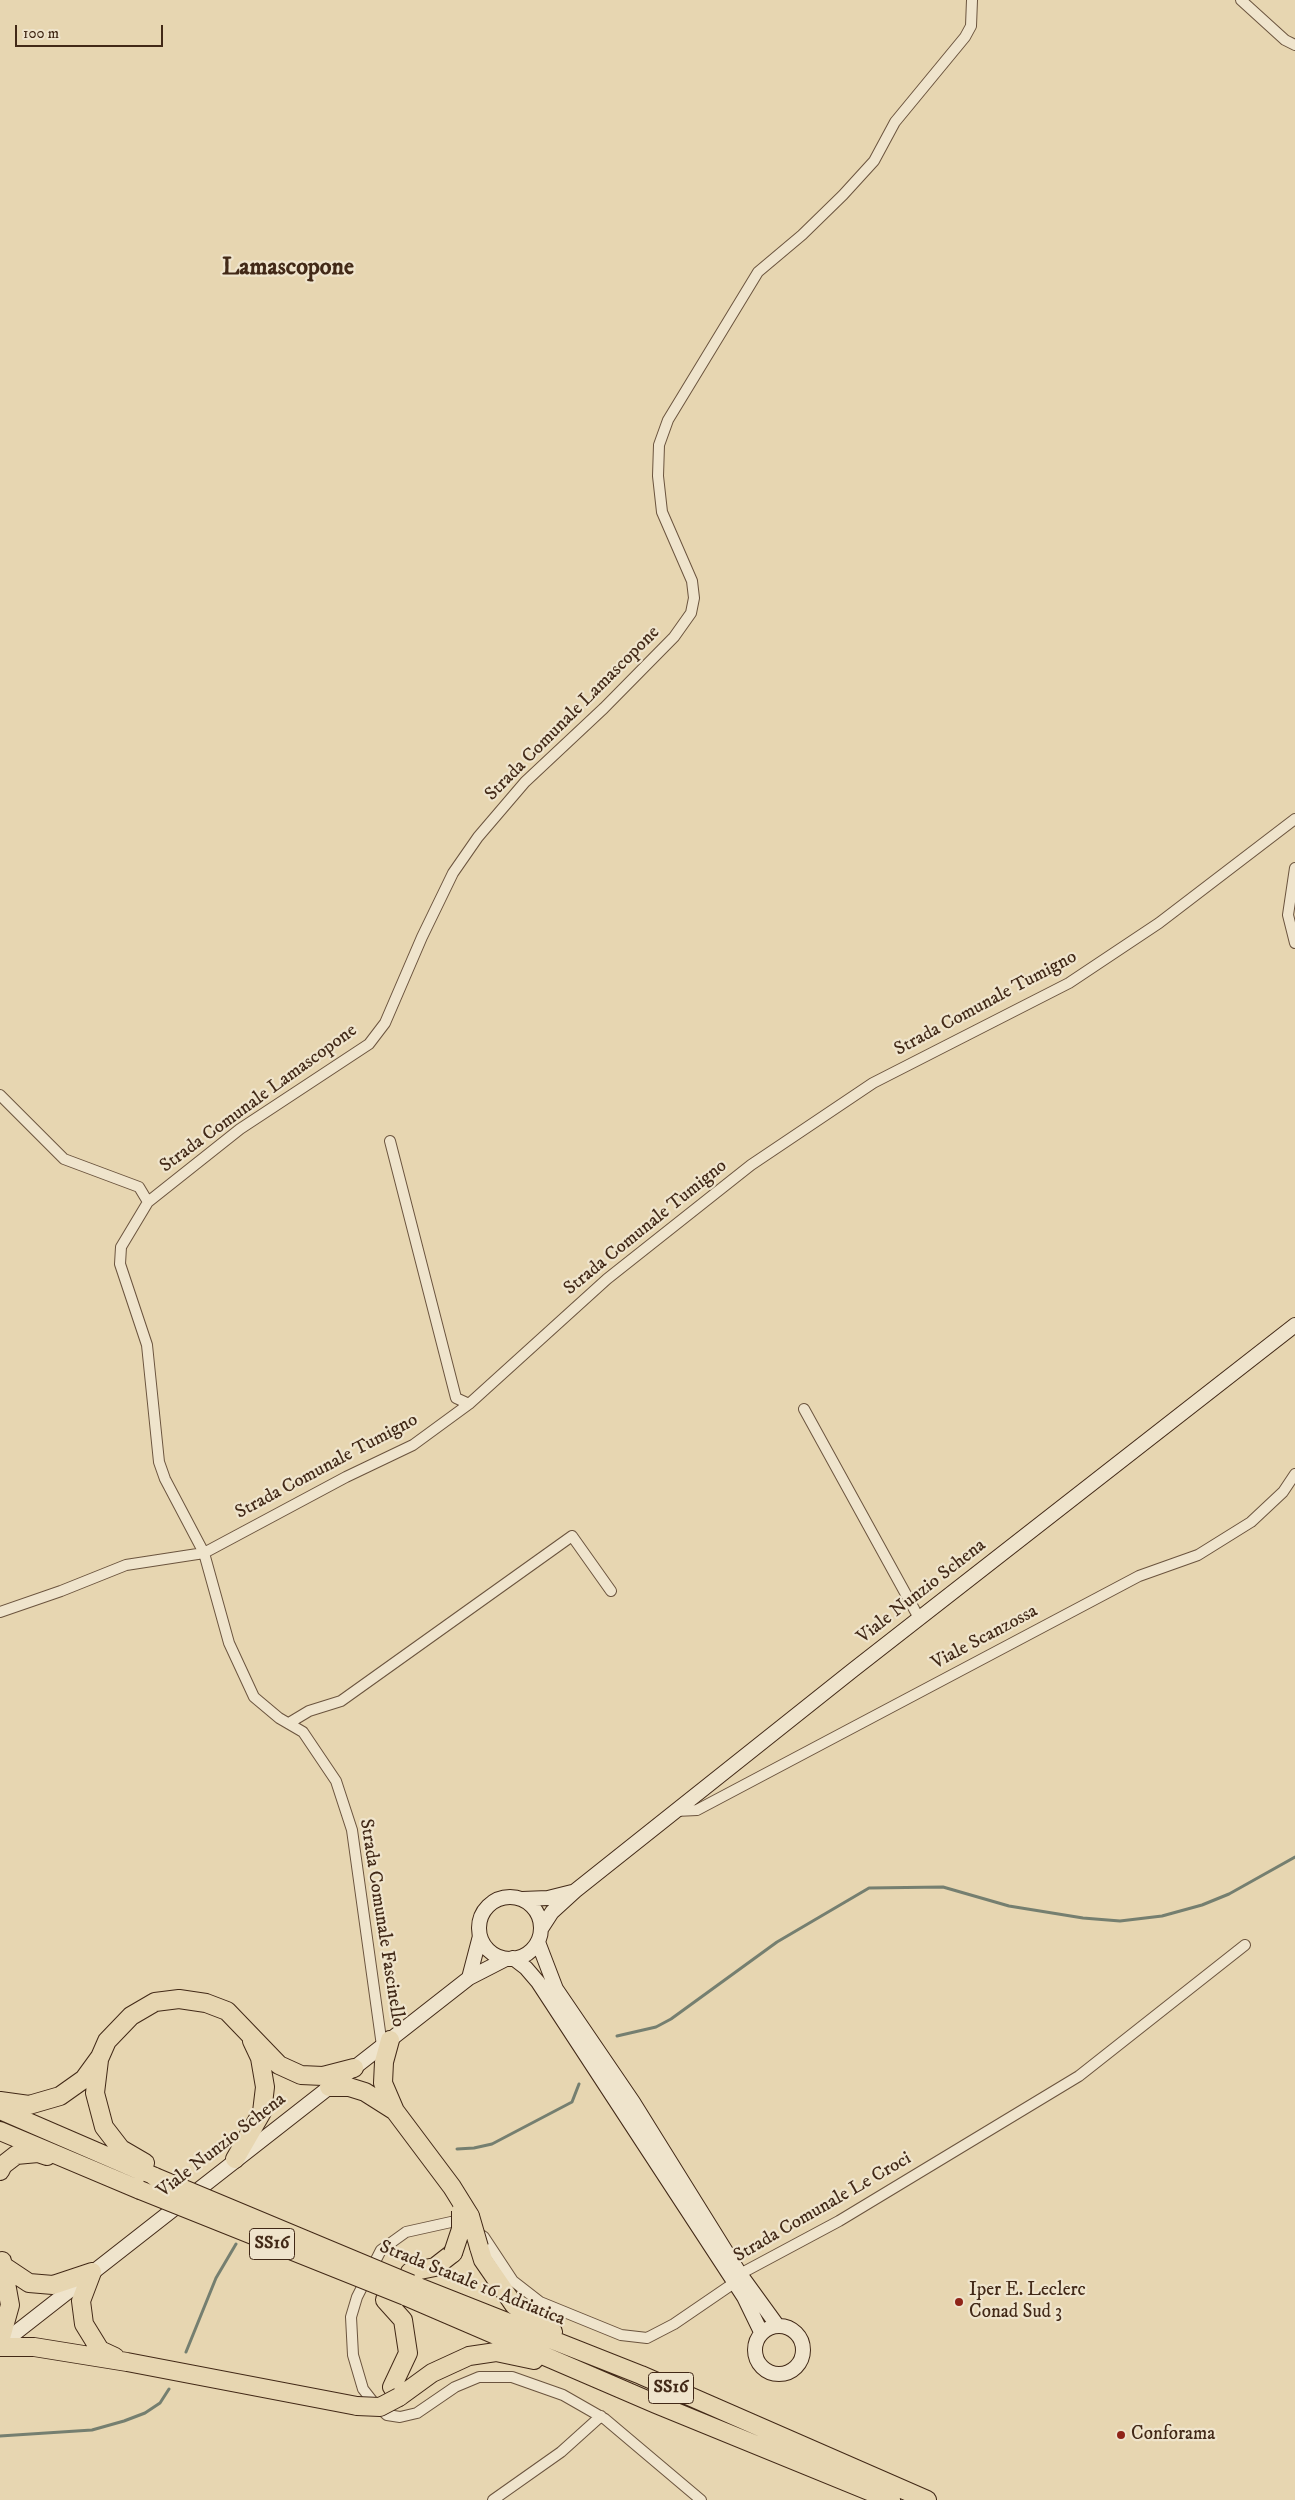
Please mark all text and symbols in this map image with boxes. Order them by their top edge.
scale bar [18,15,165,47]
text: 100 m [23,24,59,43]
district label: Lamascopone [222,255,354,283]
street label: Strada Comunale Lamascopone [481,622,665,806]
street label: Strada Comunale Tumigno [891,946,1081,1062]
street label: Strada Comunale Lamascopone [156,1020,362,1178]
street label: Strada Comunale Tumigno [560,1155,732,1301]
street label: Strada Comunale Tumigno [232,1409,422,1525]
street label: Viale Nunzio Schena [853,1535,991,1649]
street label: Viale Scanzossa [928,1601,1042,1675]
street label: Strada Comunale Fascinello [353,1817,409,2029]
street label: Viale Nunzio Schena [153,2089,291,2203]
street label: Strada Comunale Le Croci [730,2148,916,2268]
road number: SS16 [250,2228,294,2260]
street label: Strada Statale 16 Adriatica [376,2236,568,2332]
place label: Iper E. Leclerc Conad Sud 3 [969,2280,1086,2324]
marker: Iper E. Leclerc Conad Sud 3 [953,2296,965,2308]
road number: SS16 [648,2372,694,2404]
place label: Conforama [1131,2424,1215,2446]
marker: Conforama [1115,2429,1127,2441]

